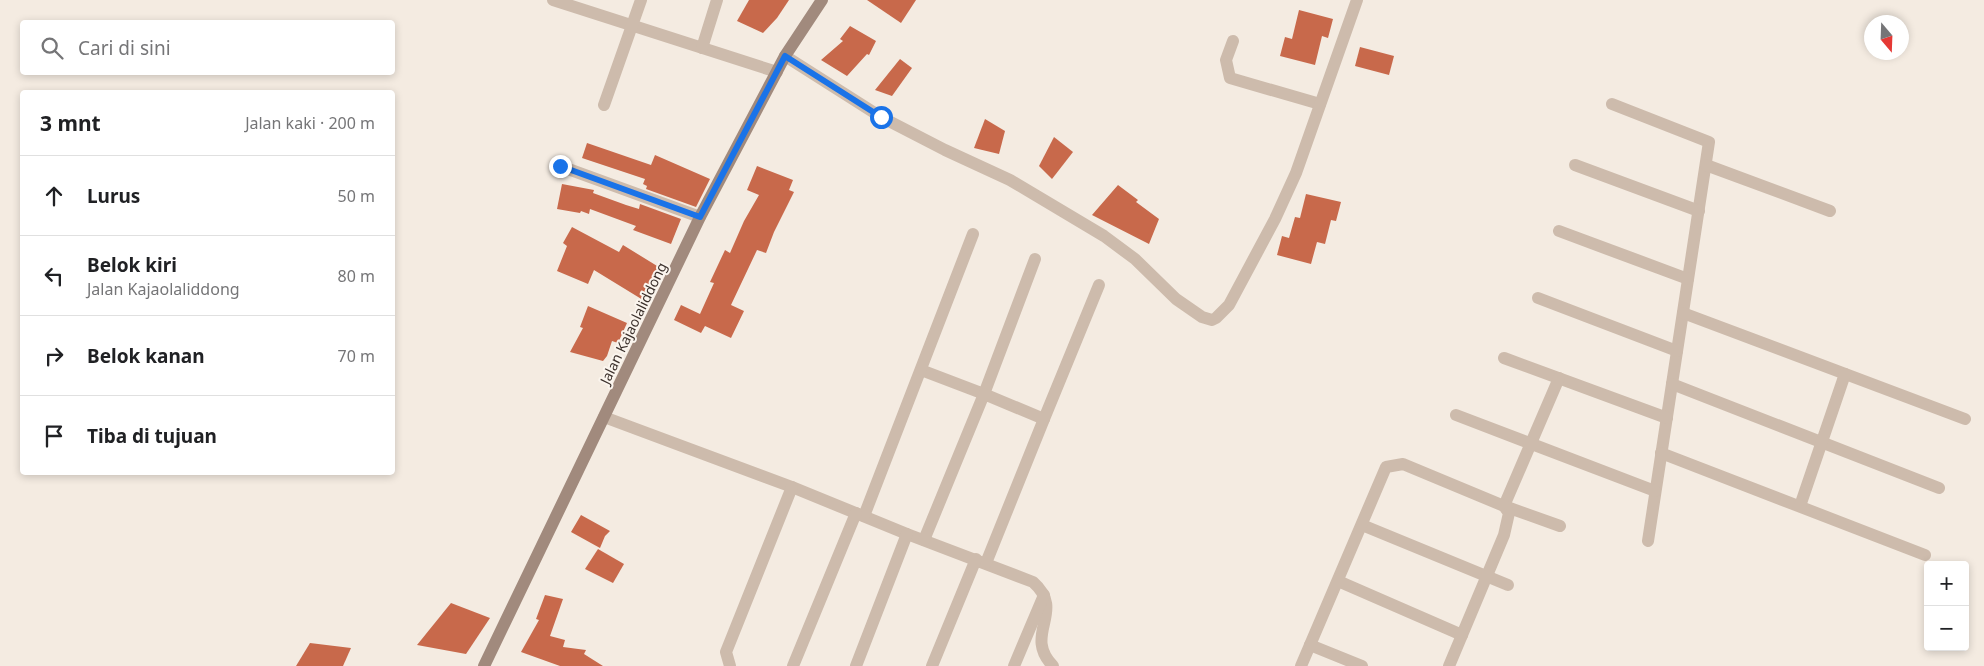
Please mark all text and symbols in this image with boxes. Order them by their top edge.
north arrow [1864,15,1909,60]
search box [20,20,395,75]
icon: search [38,34,66,62]
text: Cari di sini [78,35,171,61]
route start [870,106,893,129]
text: 3 mnt [40,109,101,137]
text: Jalan kaki · 200 m [245,112,375,134]
route end [549,155,572,178]
icon: ahead [40,182,68,210]
text: Lurus [87,183,140,209]
text: 50 m [338,185,375,207]
text: Belok kiri [87,252,177,278]
street label: Jalan Kajaolaliddong [594,259,671,389]
icon: left [40,262,68,290]
text: 80 m [338,265,375,287]
text: Jalan Kajaolaliddong [87,278,240,300]
icon: right [40,342,68,370]
text: Belok kanan [87,343,204,369]
text: 70 m [338,345,375,367]
icon: arrive [40,422,68,450]
text: Tiba di tujuan [87,423,217,449]
map controls [1924,561,1969,651]
button: + [1924,561,1969,606]
button: − [1924,606,1969,651]

